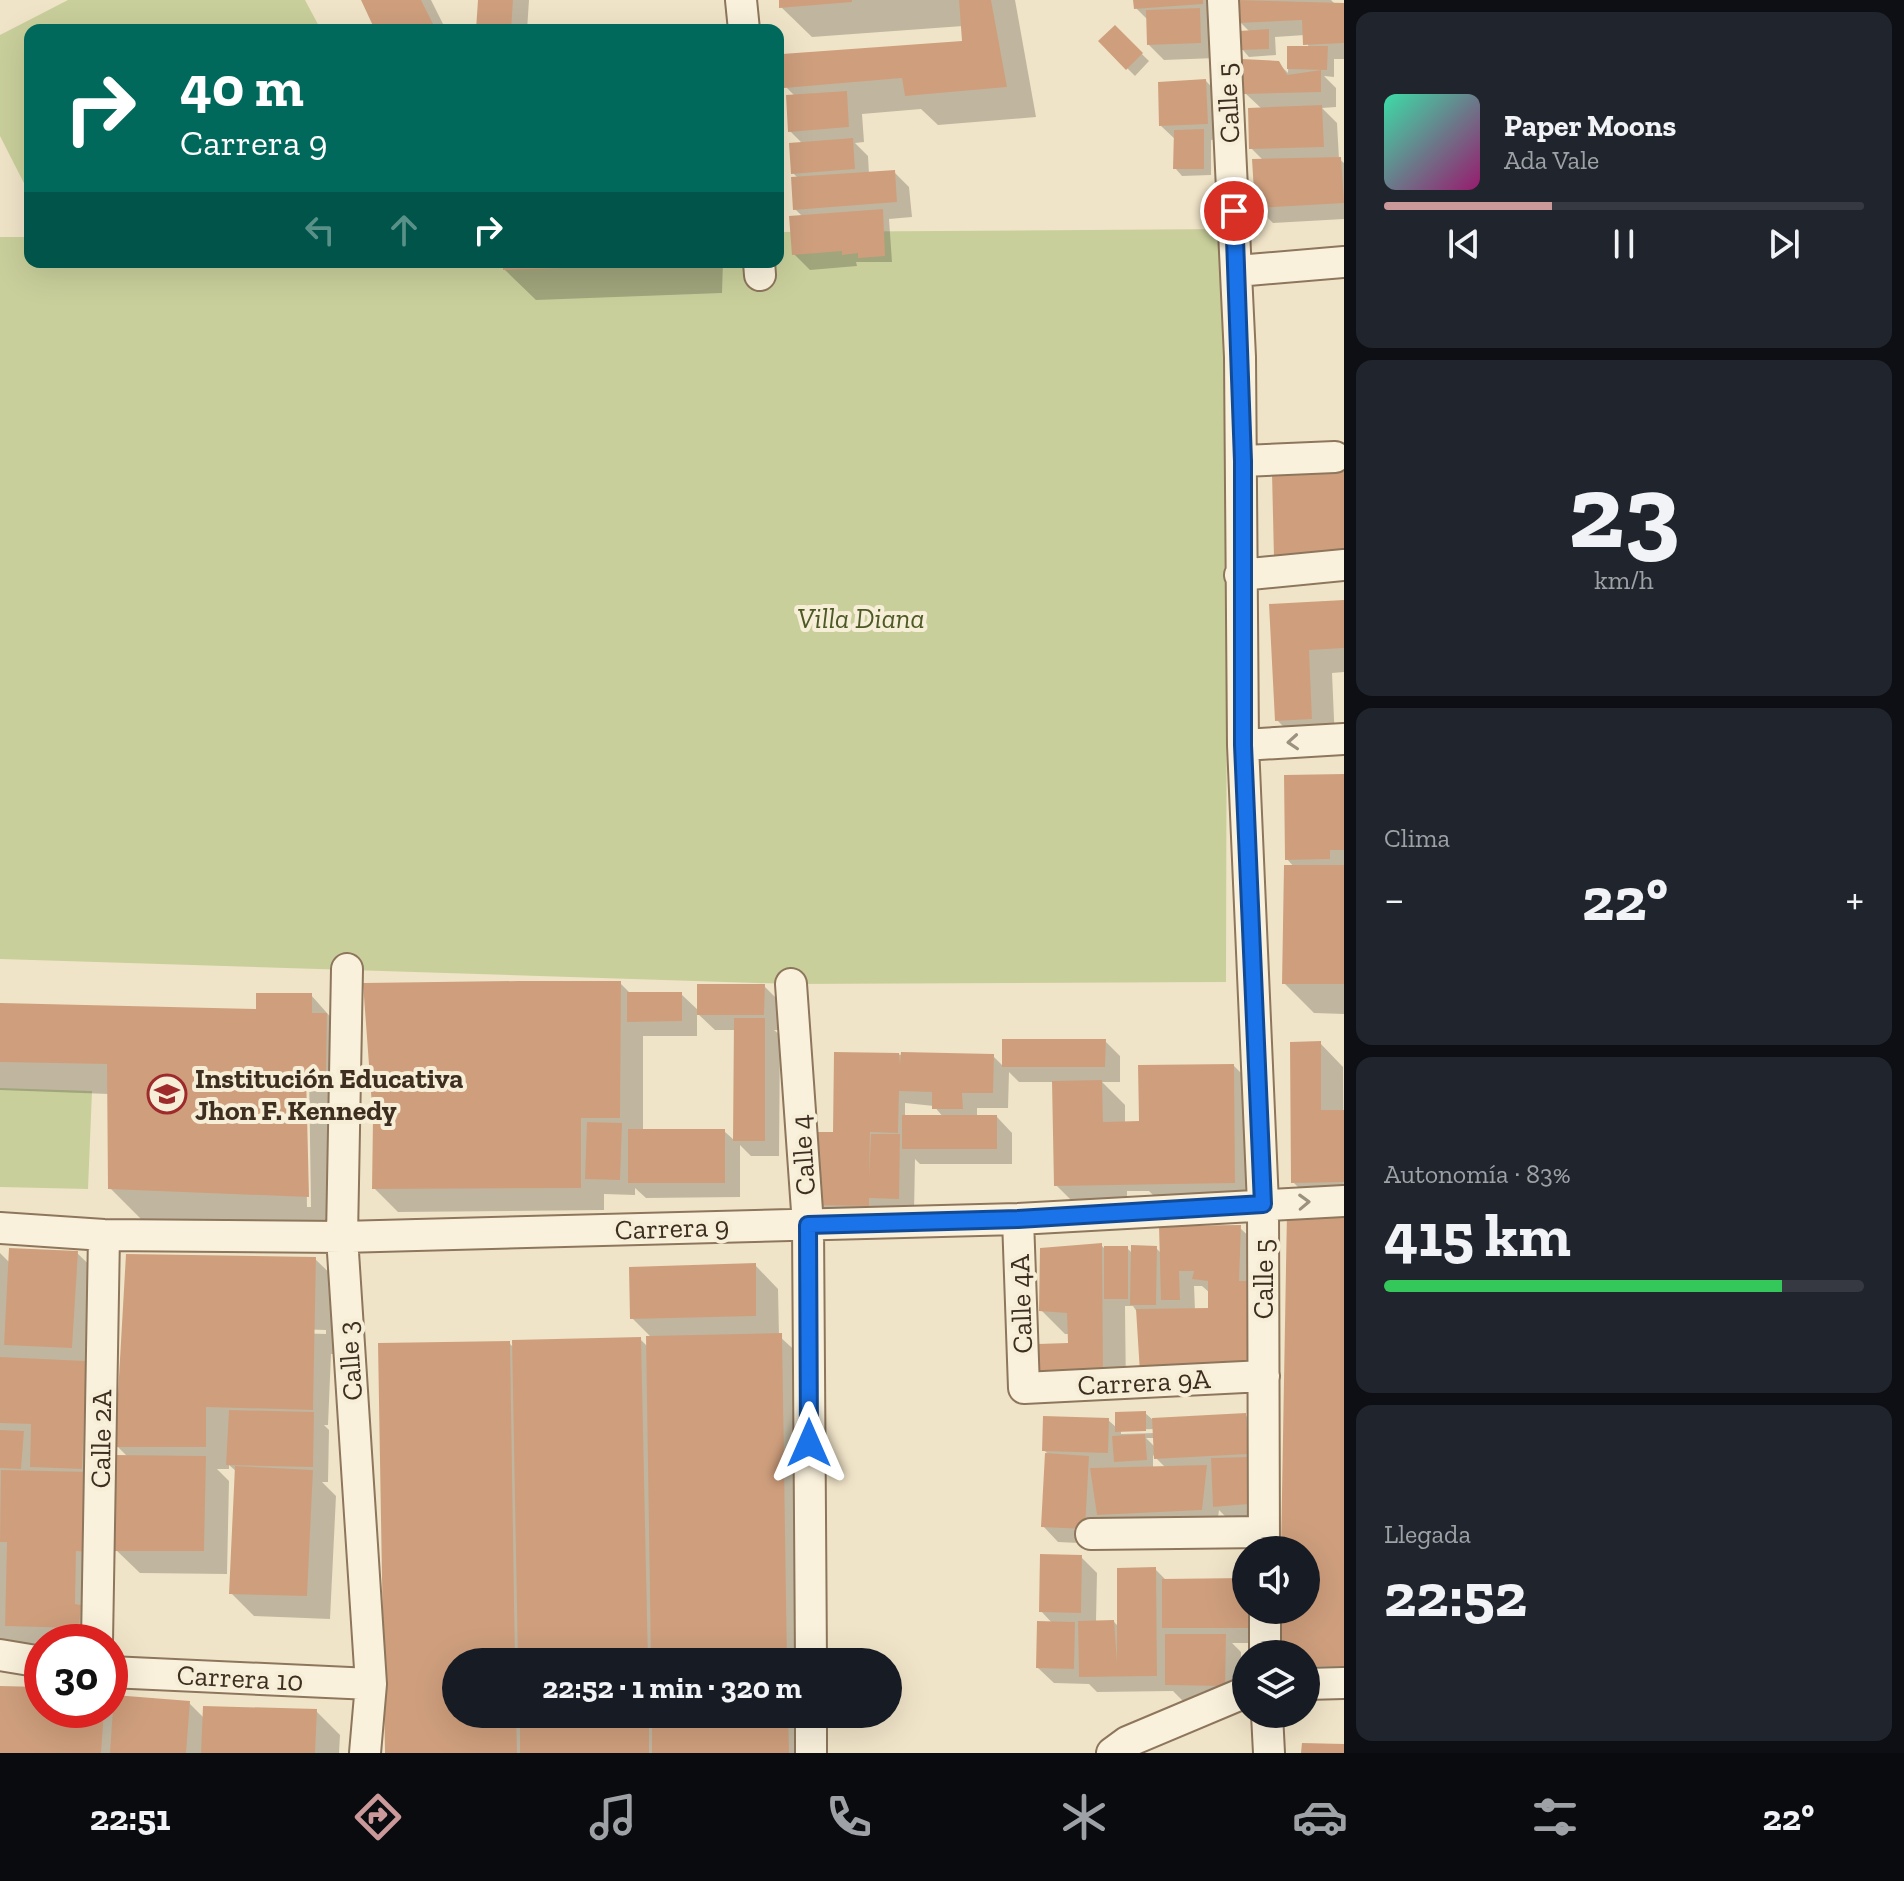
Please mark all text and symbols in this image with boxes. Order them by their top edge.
text: 40 m [180,53,304,120]
icon: right [48,56,152,160]
street label: Calle 5 [1209,62,1247,144]
text: Paper Moons [1504,108,1676,144]
text: Carrera 9 [180,121,328,164]
text: Ada Vale [1504,144,1599,176]
pin [1200,177,1268,245]
icon: arrive [1212,189,1256,233]
icon: left [298,208,342,252]
icon: ahead [382,208,426,252]
icon: right [466,208,510,252]
icon: previous [1442,222,1486,266]
icon: pause [1602,222,1646,266]
icon: next [1762,222,1806,266]
text: 23 [1568,449,1680,574]
text: km/h [1594,564,1654,596]
park label: Villa Diana [797,602,925,635]
one-way arrow [1286,733,1299,750]
text: Clima [1384,822,1450,854]
text: 22° [1582,863,1668,935]
text: − [1384,872,1405,925]
text: + [1845,872,1864,925]
place label: Institución Educativa Jhon F. Kennedy [195,1062,463,1127]
school or university icon: Institución Educativa Jhon F. Kennedy [146,1073,188,1115]
street label: Calle 4 [784,1113,822,1197]
text: Autonomía · 83% [1384,1158,1571,1190]
one-way arrow [1298,1194,1311,1211]
text: 415 km [1384,1199,1571,1271]
street label: Carrera 9 [614,1210,730,1246]
street label: Calle 5 [1247,1239,1280,1319]
street label: Calle 4A [1003,1253,1039,1354]
street label: Calle 3 [331,1320,369,1402]
street label: Carrera 9A [1077,1362,1212,1402]
street label: Calle 2A [84,1389,118,1489]
position arrow [767,1401,851,1485]
text: Llegada [1384,1518,1471,1550]
map controls [1232,1536,1320,1728]
button: sound [1232,1536,1320,1624]
text: 22:52 [1384,1559,1527,1631]
speed limit sign: 30 [24,1624,128,1728]
button: layers [1232,1640,1320,1728]
street label: Carrera 10 [176,1658,304,1698]
text: 22:52 · 1 min · 320 m [542,1670,802,1706]
icon: directions [350,1789,406,1845]
icon: music [585,1789,641,1845]
icon: phone [821,1789,877,1845]
icon: climate [1056,1789,1112,1845]
icon: car [1292,1789,1348,1845]
icon: filters [1527,1789,1583,1845]
text: 22:51 [90,1796,171,1839]
text: 22° [1762,1796,1814,1839]

